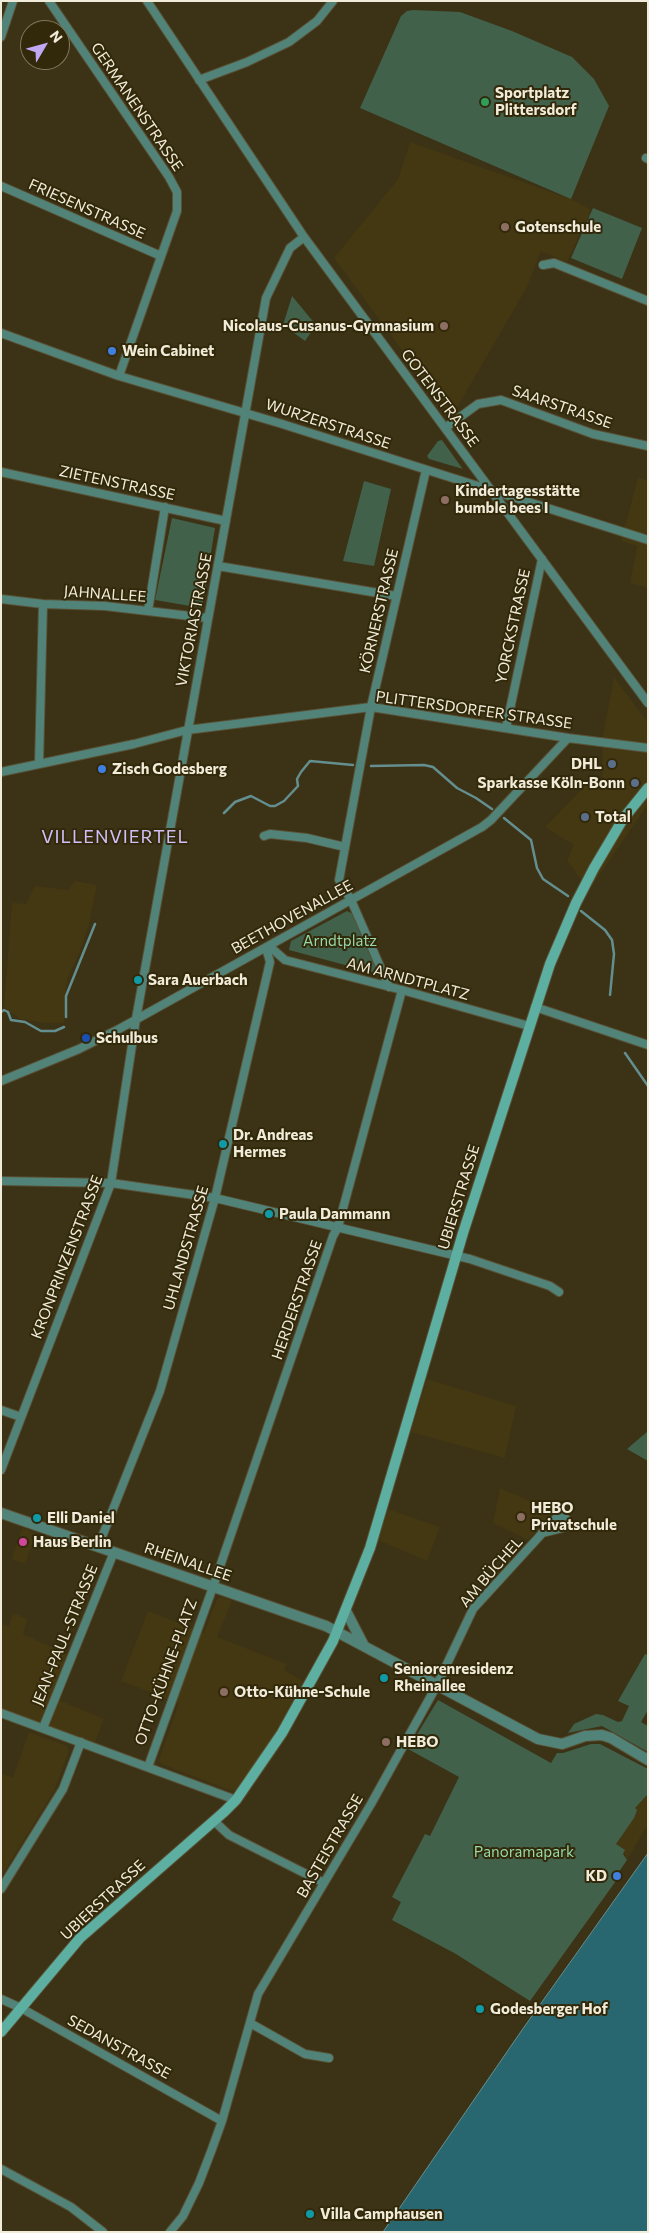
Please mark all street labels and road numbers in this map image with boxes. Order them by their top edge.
street label: GERMANENSTRASSE [87,39,187,175]
street label: FRIESENSTRASSE [26,175,148,243]
street label: GOTENSTRASSE [397,346,483,450]
street label: SAARSTRASSE [510,381,614,433]
street label: WURZERSTRASSE [263,395,393,453]
street label: ZIETENSTRASSE [57,462,177,504]
street label: KÖRNERSTRASSE [356,547,402,675]
street label: VIKTORIASTRASSE [172,552,216,688]
street label: YORCKSTRASSE [492,567,534,685]
street label: JAHNALLEE [63,582,147,606]
street label: PLITTERSDORFER STRASSE [375,687,573,733]
street label: BEETHOVENALLEE [228,876,356,958]
street label: AM ARNDTPLATZ [345,954,471,1004]
street label: UBIERSTRASSE [434,1142,484,1252]
street label: KRONPRINZENSTRASSE [27,1173,107,1341]
street label: UHLANDSTRASSE [160,1184,212,1312]
street label: HERDERSTRASSE [268,1238,326,1362]
street label: AM BÜCHEL [456,1533,526,1611]
street label: RHEINALLEE [142,1539,234,1585]
street label: JEAN-PAUL-STRASSE [28,1562,102,1708]
street label: OTTO-KÜHNE-PLATZ [131,1596,201,1748]
street label: BASTEISTRASSE [293,1791,367,1901]
street label: UBIERSTRASSE [57,1856,149,1944]
street label: SEDANSTRASSE [64,2011,174,2083]

